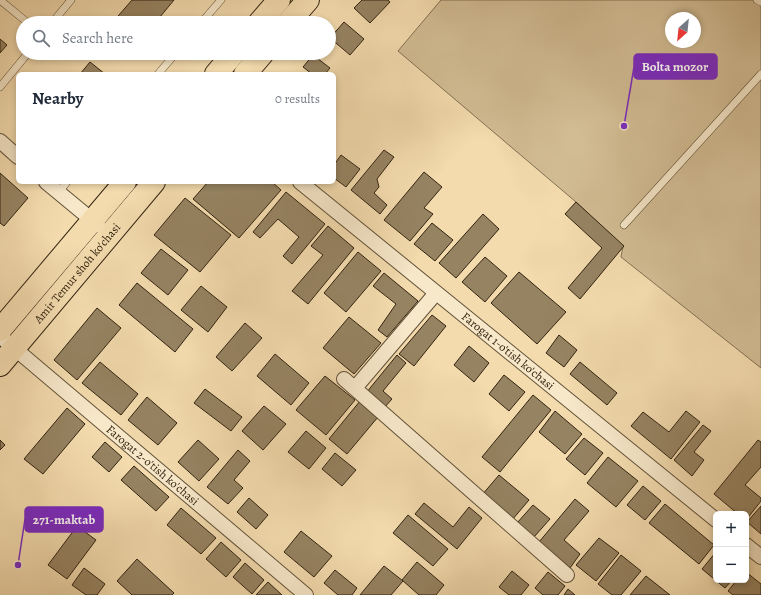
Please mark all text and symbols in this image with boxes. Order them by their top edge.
north arrow [665,12,701,48]
search box [16,16,336,60]
icon: search [30,27,52,49]
text: Search here [62,28,133,48]
callout: Bolta mozor [634,54,717,79]
text: Bolta mozor [642,58,709,75]
text: Nearby [32,87,83,110]
text: 0 results [275,90,320,107]
street label: Amir Temur shoh ko'chasi [30,220,124,327]
street label: Farogat 1-o'tish ko'chasi [458,309,558,393]
street label: Farogat 2-o'tish ko'chasi [103,421,202,509]
callout: 271-maktab [25,507,103,532]
text: 271-maktab [33,511,95,528]
map controls [713,511,749,583]
button: + [713,511,749,547]
button: − [713,547,749,583]

